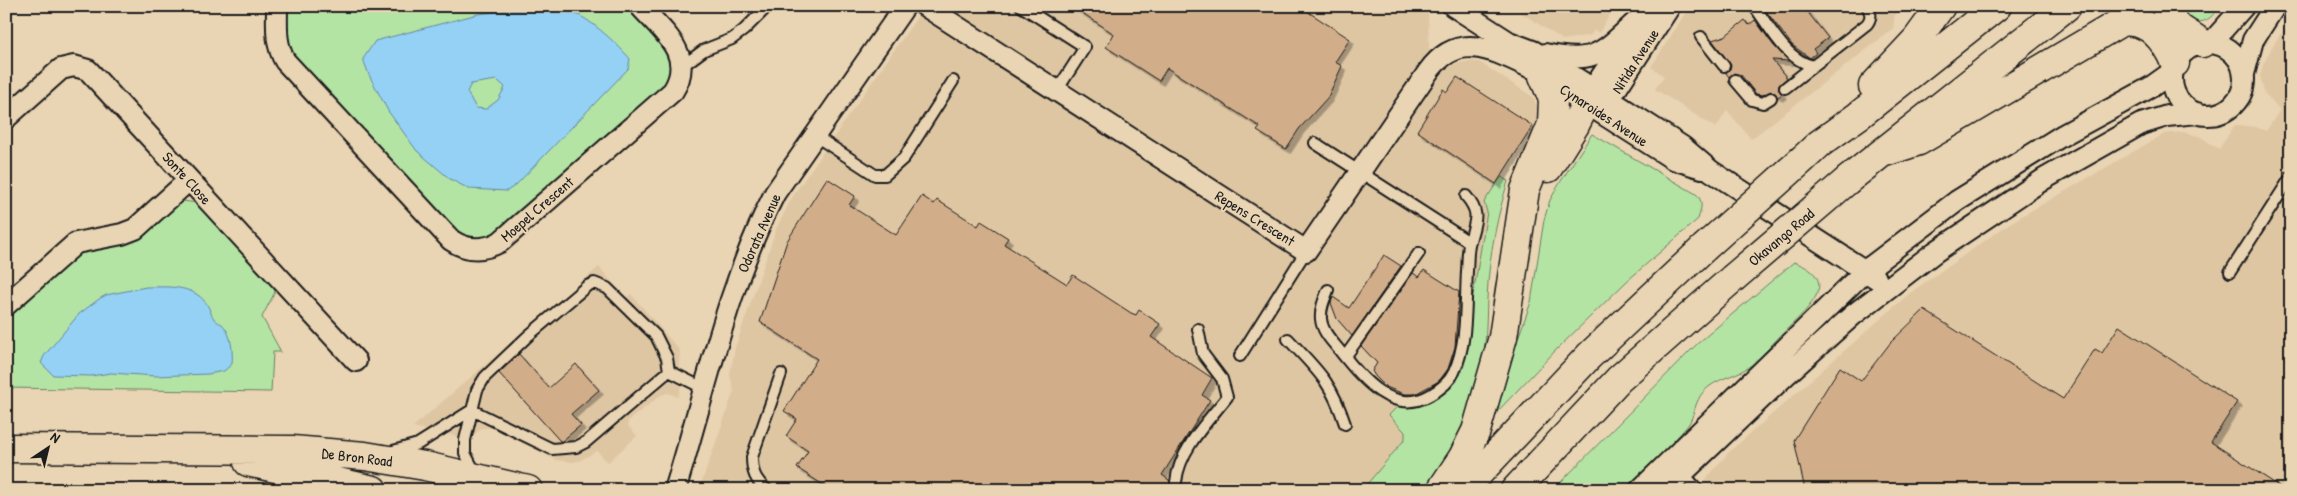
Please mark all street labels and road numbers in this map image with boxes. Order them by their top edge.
street label: Nitida Avenue [1606,25,1664,97]
street label: Cynaroides Avenue [1556,79,1652,151]
street label: Sonte Close [158,147,216,209]
street label: Moepel Crescent [496,171,579,247]
street label: Repens Crescent [1211,185,1300,251]
street label: Odorata Avenue [732,190,786,276]
street label: Okavango Road [1744,203,1818,271]
street label: De Bron Road [321,442,394,472]

